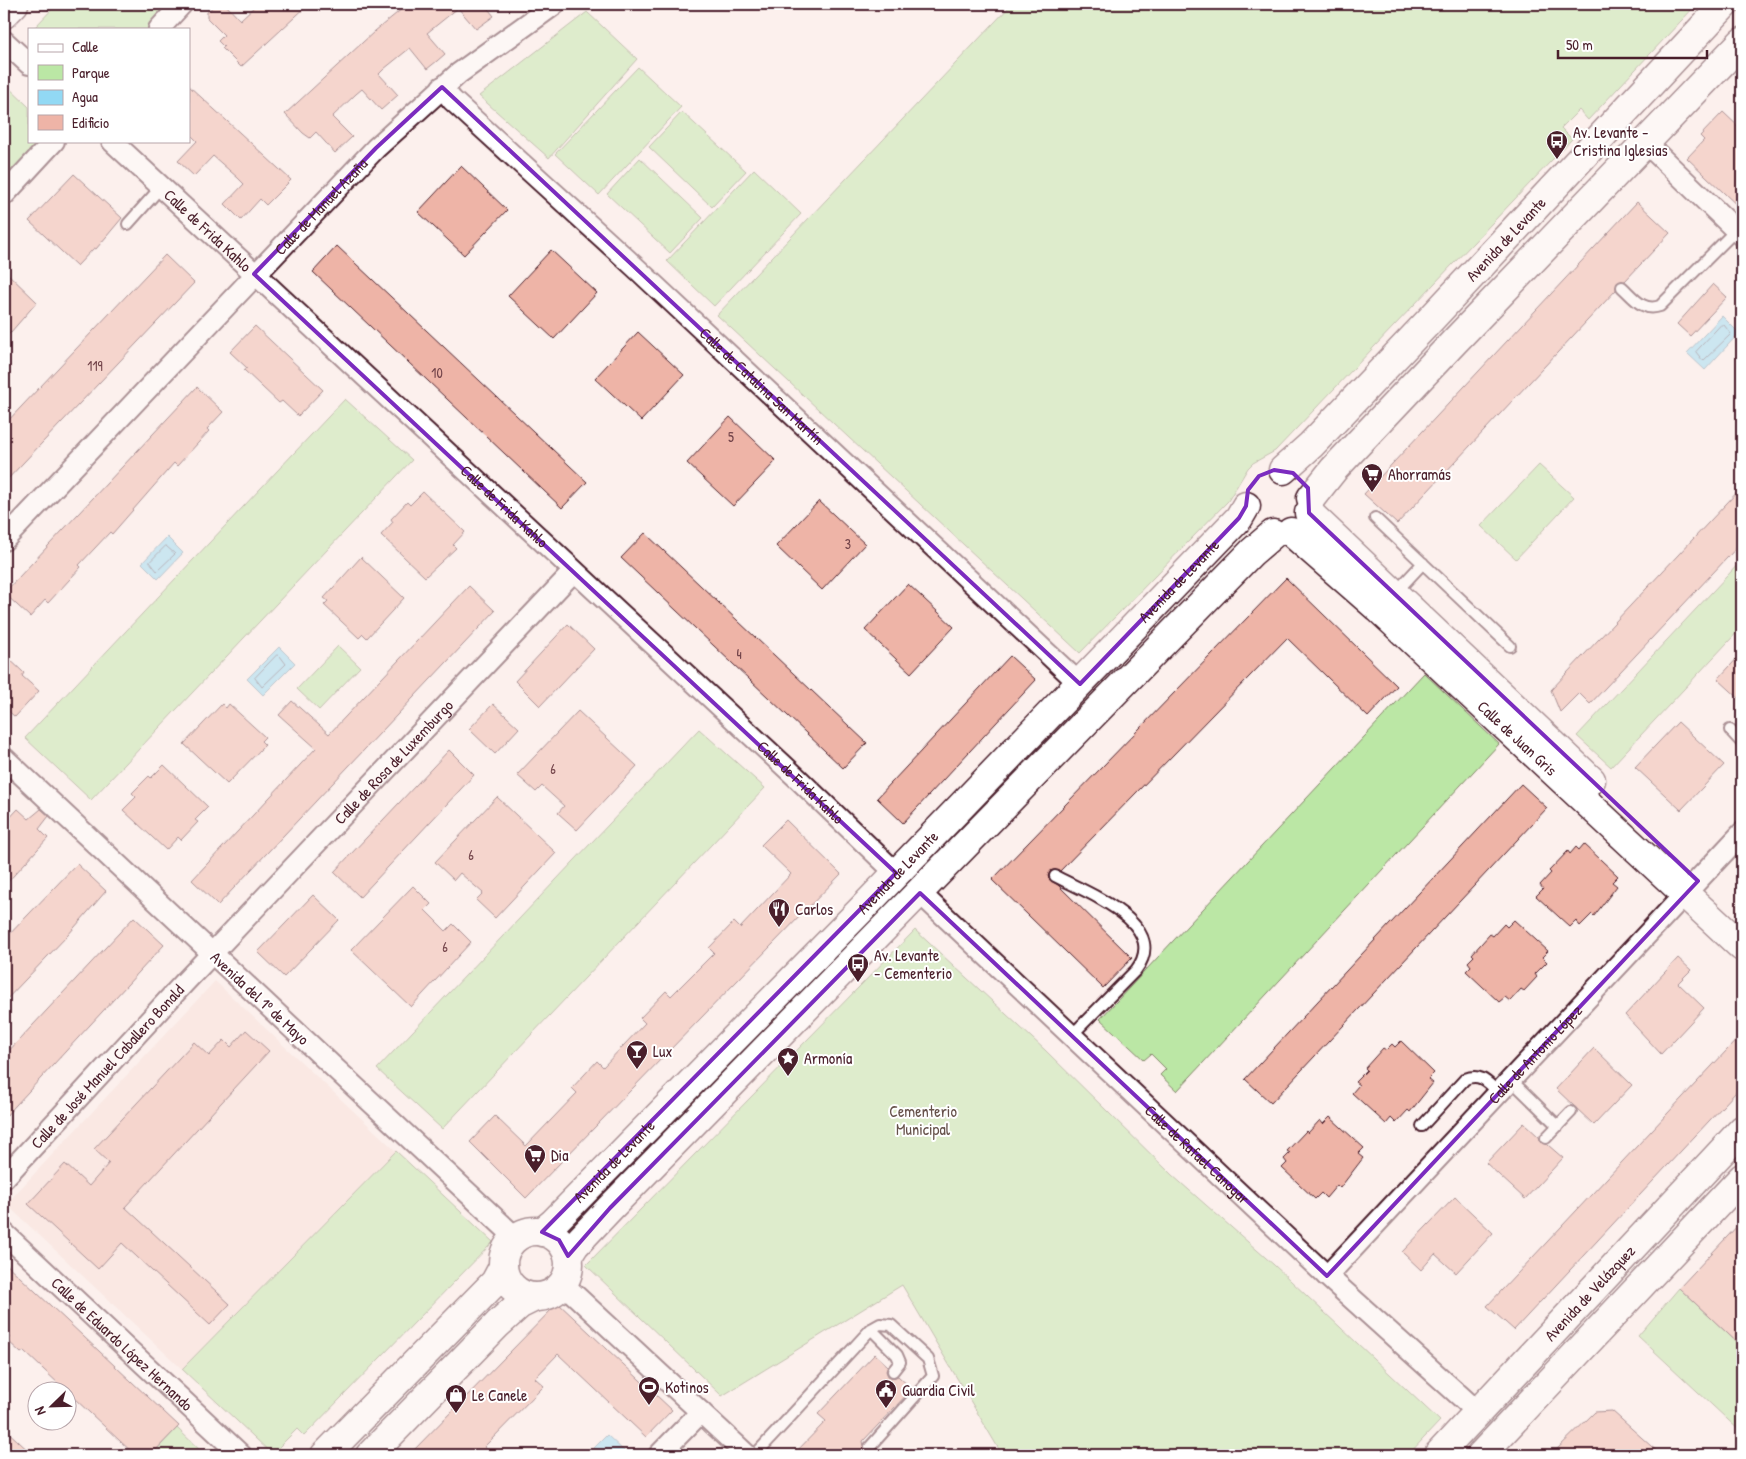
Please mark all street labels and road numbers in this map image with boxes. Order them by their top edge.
street label: Calle de Manuel Azaña [269,153,372,260]
street label: Calle de Frida Kahlo [159,184,257,277]
street label: Avenida de Levante [1461,192,1551,286]
street label: Calle de Catalina San Martín [695,322,829,450]
street label: Calle de Frida Kahlo [456,460,554,553]
street label: Avenida de Levante [1133,534,1225,627]
street label: Calle de Rosa de Luxemburgo [329,694,458,829]
street label: Calle de Juan Gris [1473,695,1562,780]
street label: Calle de Frida Kahlo [753,735,850,829]
street label: Avenida de Levante [852,825,943,919]
street label: Avenida del 1º de Mayo [206,946,315,1050]
street label: Calle de José Manuel Caballero Bonald [25,979,189,1153]
street label: Calle de Antonio López [1483,1000,1587,1109]
street label: Calle de Rafael Canogar [1140,1099,1255,1209]
street label: Avenida de Levante [568,1114,660,1207]
street label: Avenida de Velázquez [1539,1240,1640,1346]
street label: Calle de Eduardo López Hernando [47,1272,198,1416]

